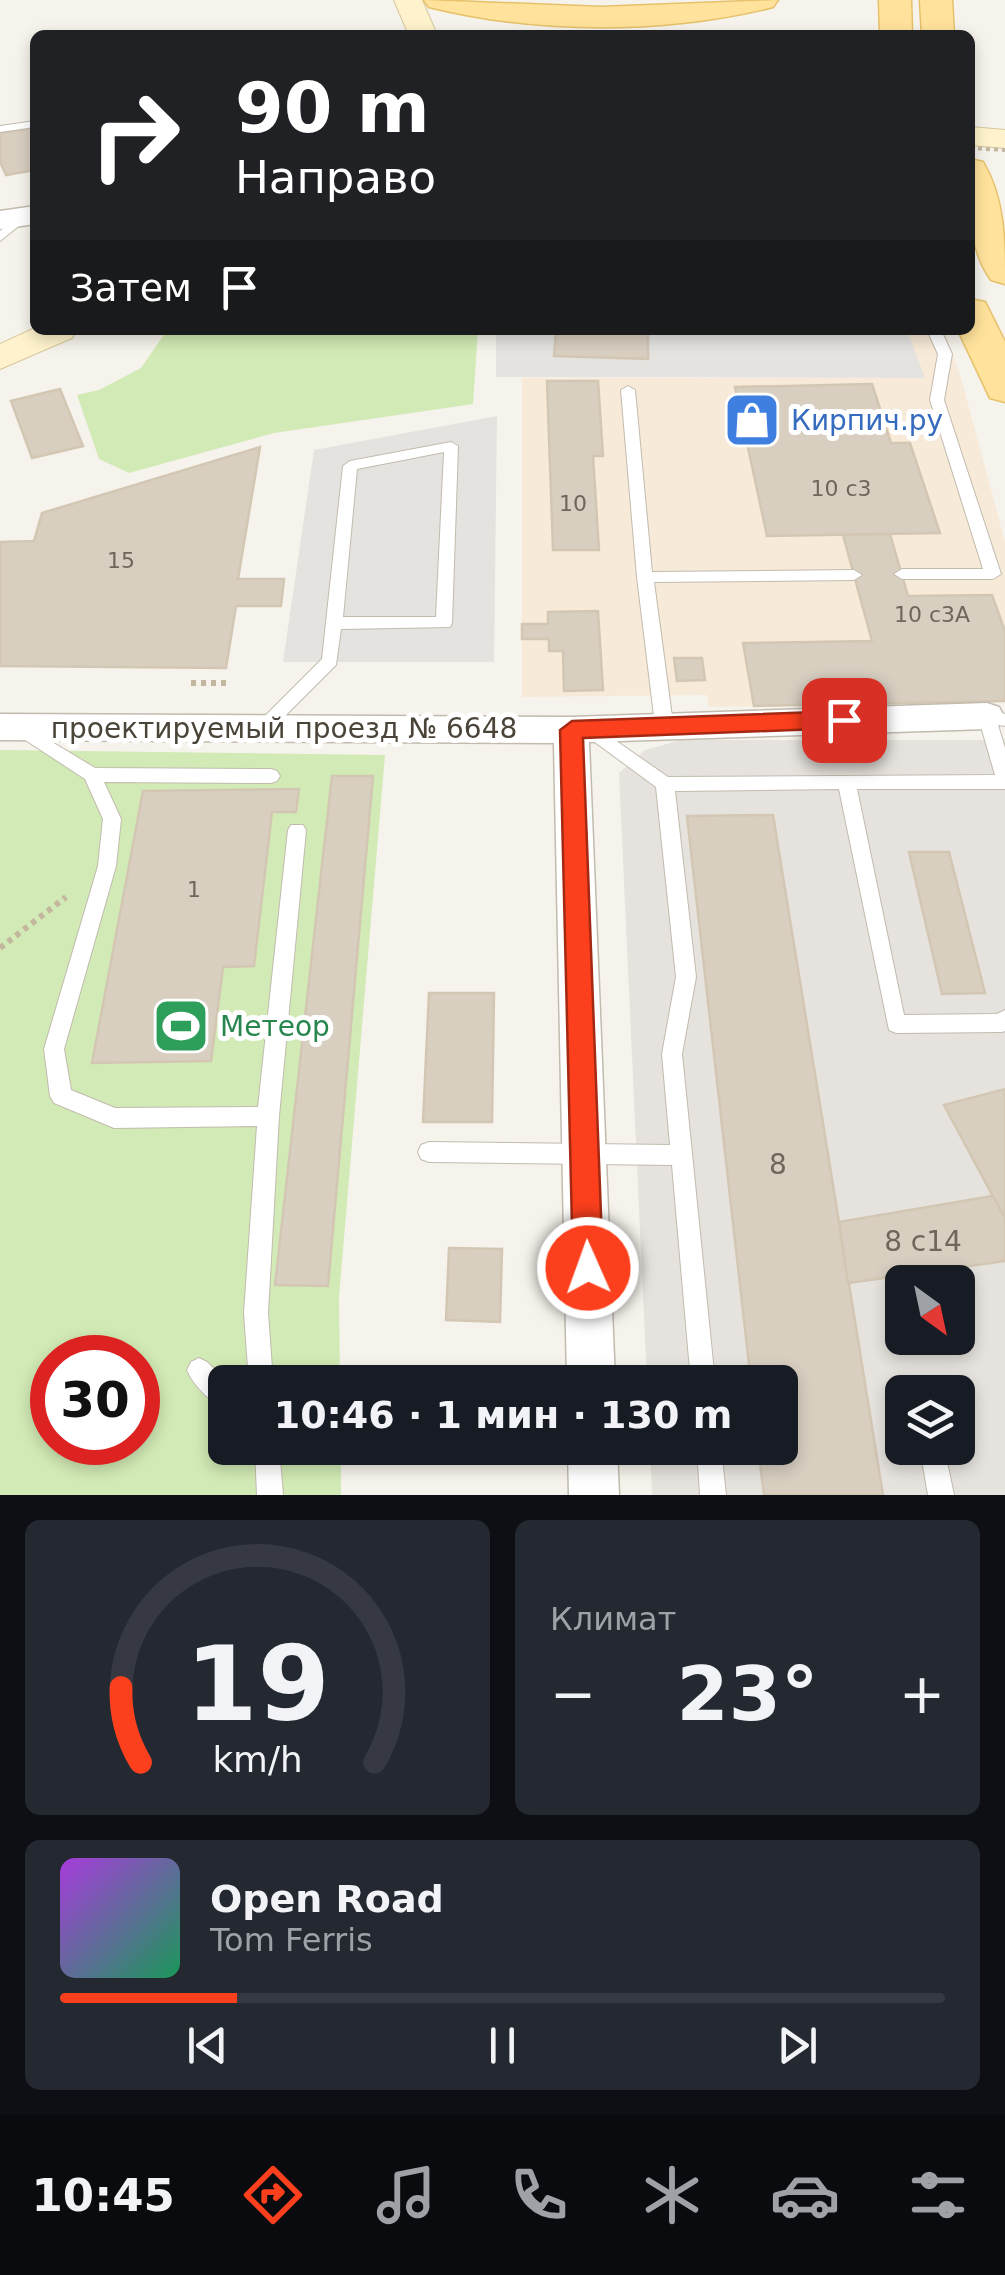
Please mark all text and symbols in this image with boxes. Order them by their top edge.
text: 90 m [235,67,430,149]
icon: right [70,70,200,200]
text: Направо [235,151,436,204]
icon: arrive [212,260,267,315]
text: Затем [70,266,192,310]
shop icon: Кирпич.ру [722,390,782,450]
place label: Кирпич.ру [791,404,943,437]
house number: 10 с3 [810,476,872,501]
house number: 10 [559,491,587,516]
house number: 15 [107,548,135,573]
house number: 10 c3A [894,602,970,627]
pin [802,678,887,763]
icon: arrive [817,693,872,748]
street label: проектируемый проезд № 6648 [51,712,517,745]
house number: 1 [187,877,201,902]
sports icon: Метеор [151,996,211,1056]
place label: Метеор [220,1010,330,1043]
house number: 8 [769,1148,787,1181]
position arrow [536,1216,640,1320]
house number: 8 с14 [884,1225,962,1258]
north arrow [885,1265,975,1355]
map controls [885,1265,975,1465]
speed limit sign: 30 [30,1335,160,1465]
button: layers [885,1375,975,1465]
text: 10:46 · 1 мин · 130 m [274,1393,732,1437]
text: Климат [550,1600,676,1638]
text: 19 [185,1623,330,1745]
text: 23° [677,1650,818,1738]
text: − [550,1662,596,1726]
text: + [899,1662,945,1726]
text: km/h [212,1739,303,1780]
text: Open Road [210,1877,444,1921]
text: Tom Ferris [210,1921,373,1959]
icon: previous [180,2018,235,2073]
icon: pause [475,2018,530,2073]
icon: next [770,2018,825,2073]
icon: directions [238,2160,308,2230]
icon: music [371,2160,441,2230]
icon: phone [504,2160,574,2230]
icon: climate [637,2160,707,2230]
icon: car [770,2160,840,2230]
icon: filters [903,2160,973,2230]
text: 10:45 [32,2169,175,2222]

